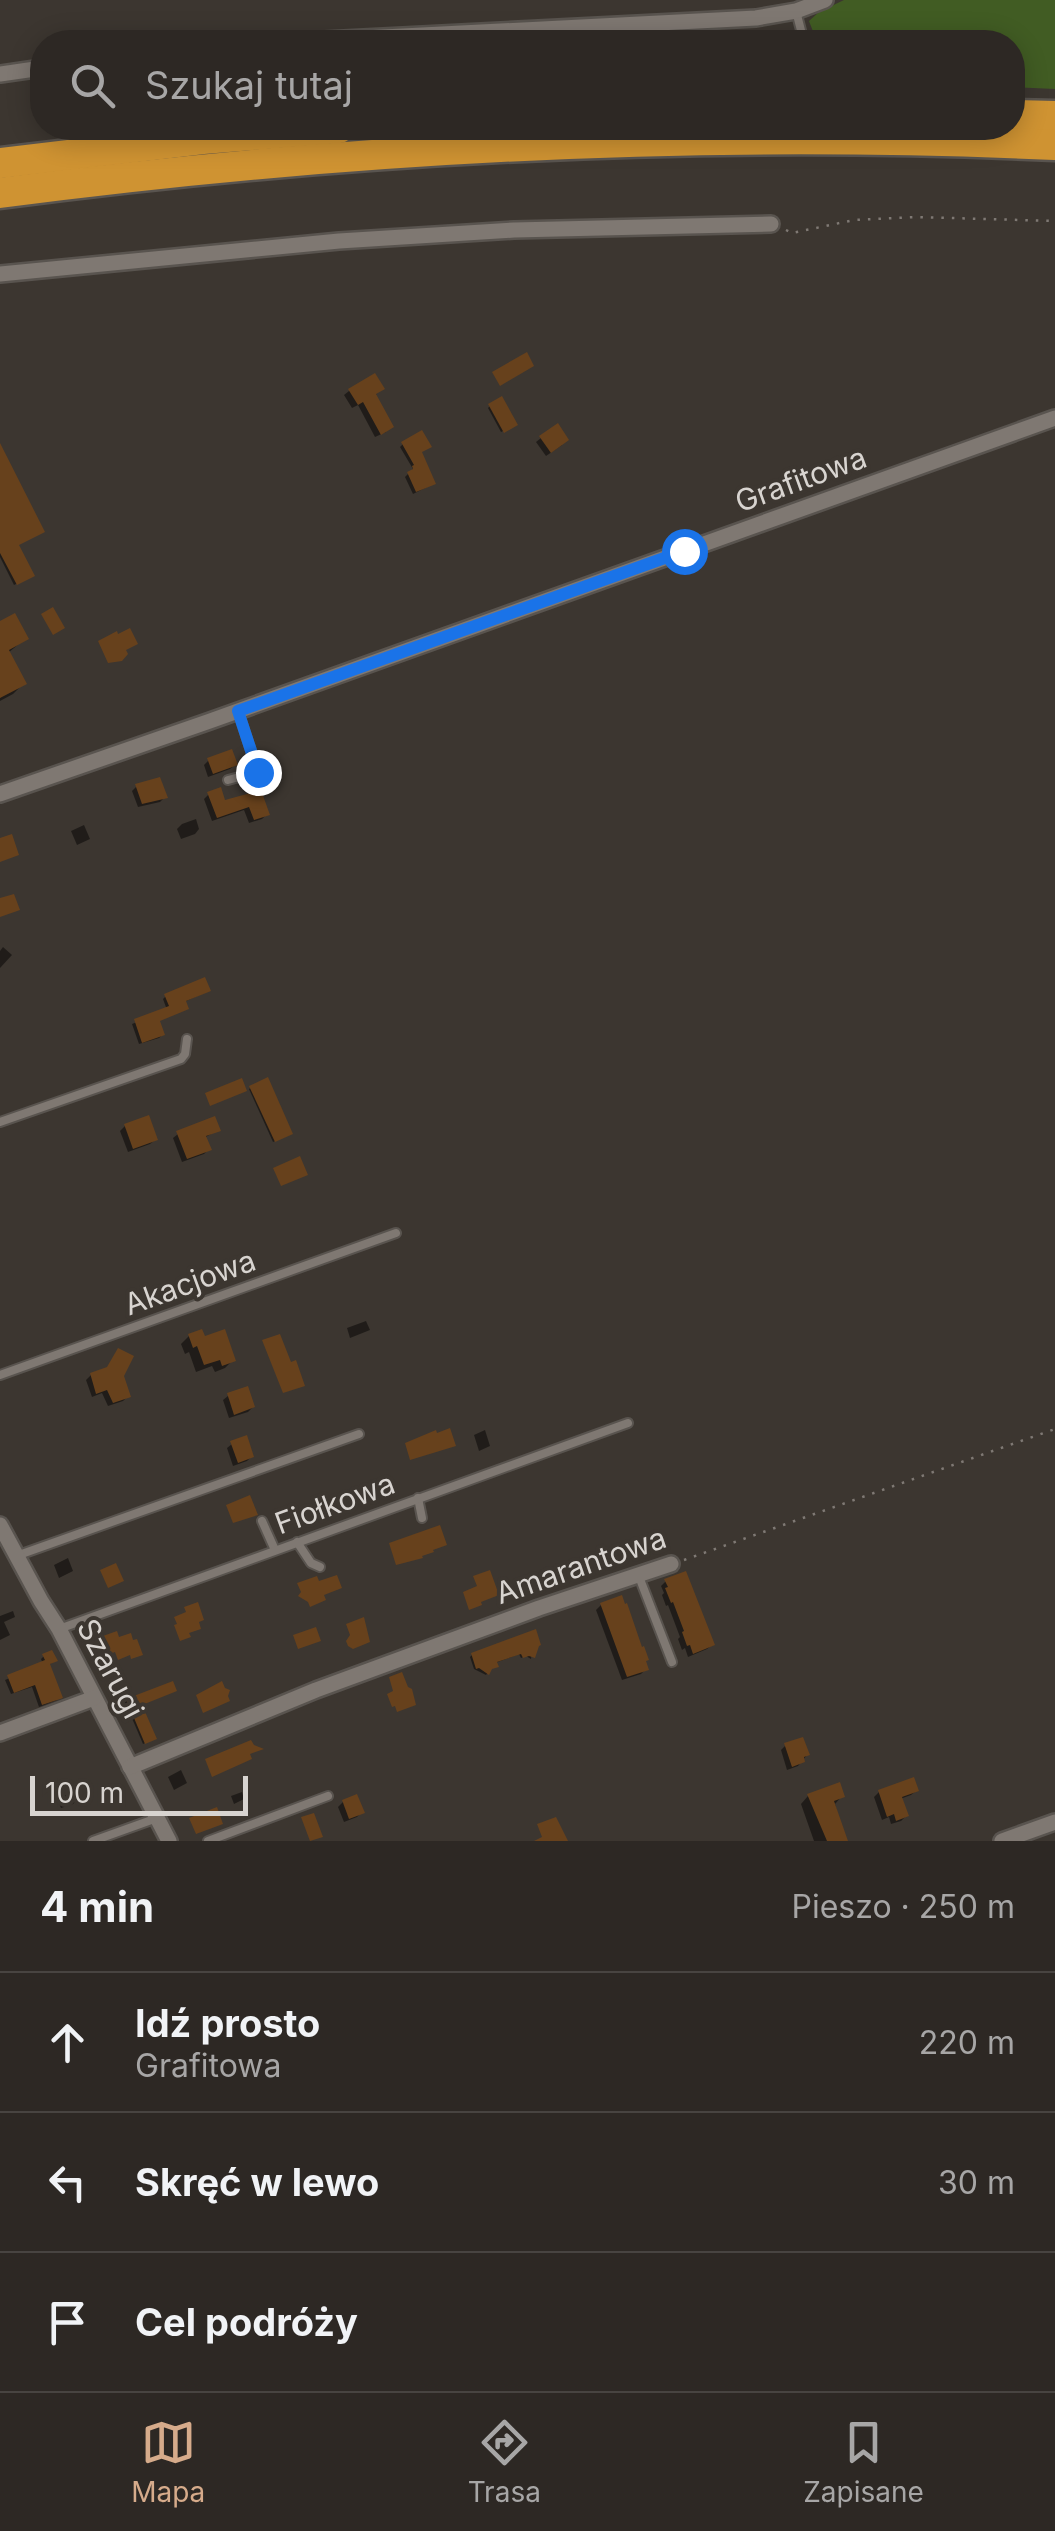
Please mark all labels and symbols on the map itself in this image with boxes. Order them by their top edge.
street label: Grafitowa [730,439,871,519]
route start [662,529,708,575]
route end [236,750,282,796]
street label: Akacjowa [119,1242,260,1322]
street label: Fiołkowa [270,1465,399,1541]
street label: Amarantowa [491,1519,671,1611]
street label: Szarugi [70,1613,152,1724]
scale bar [30,1771,248,1816]

